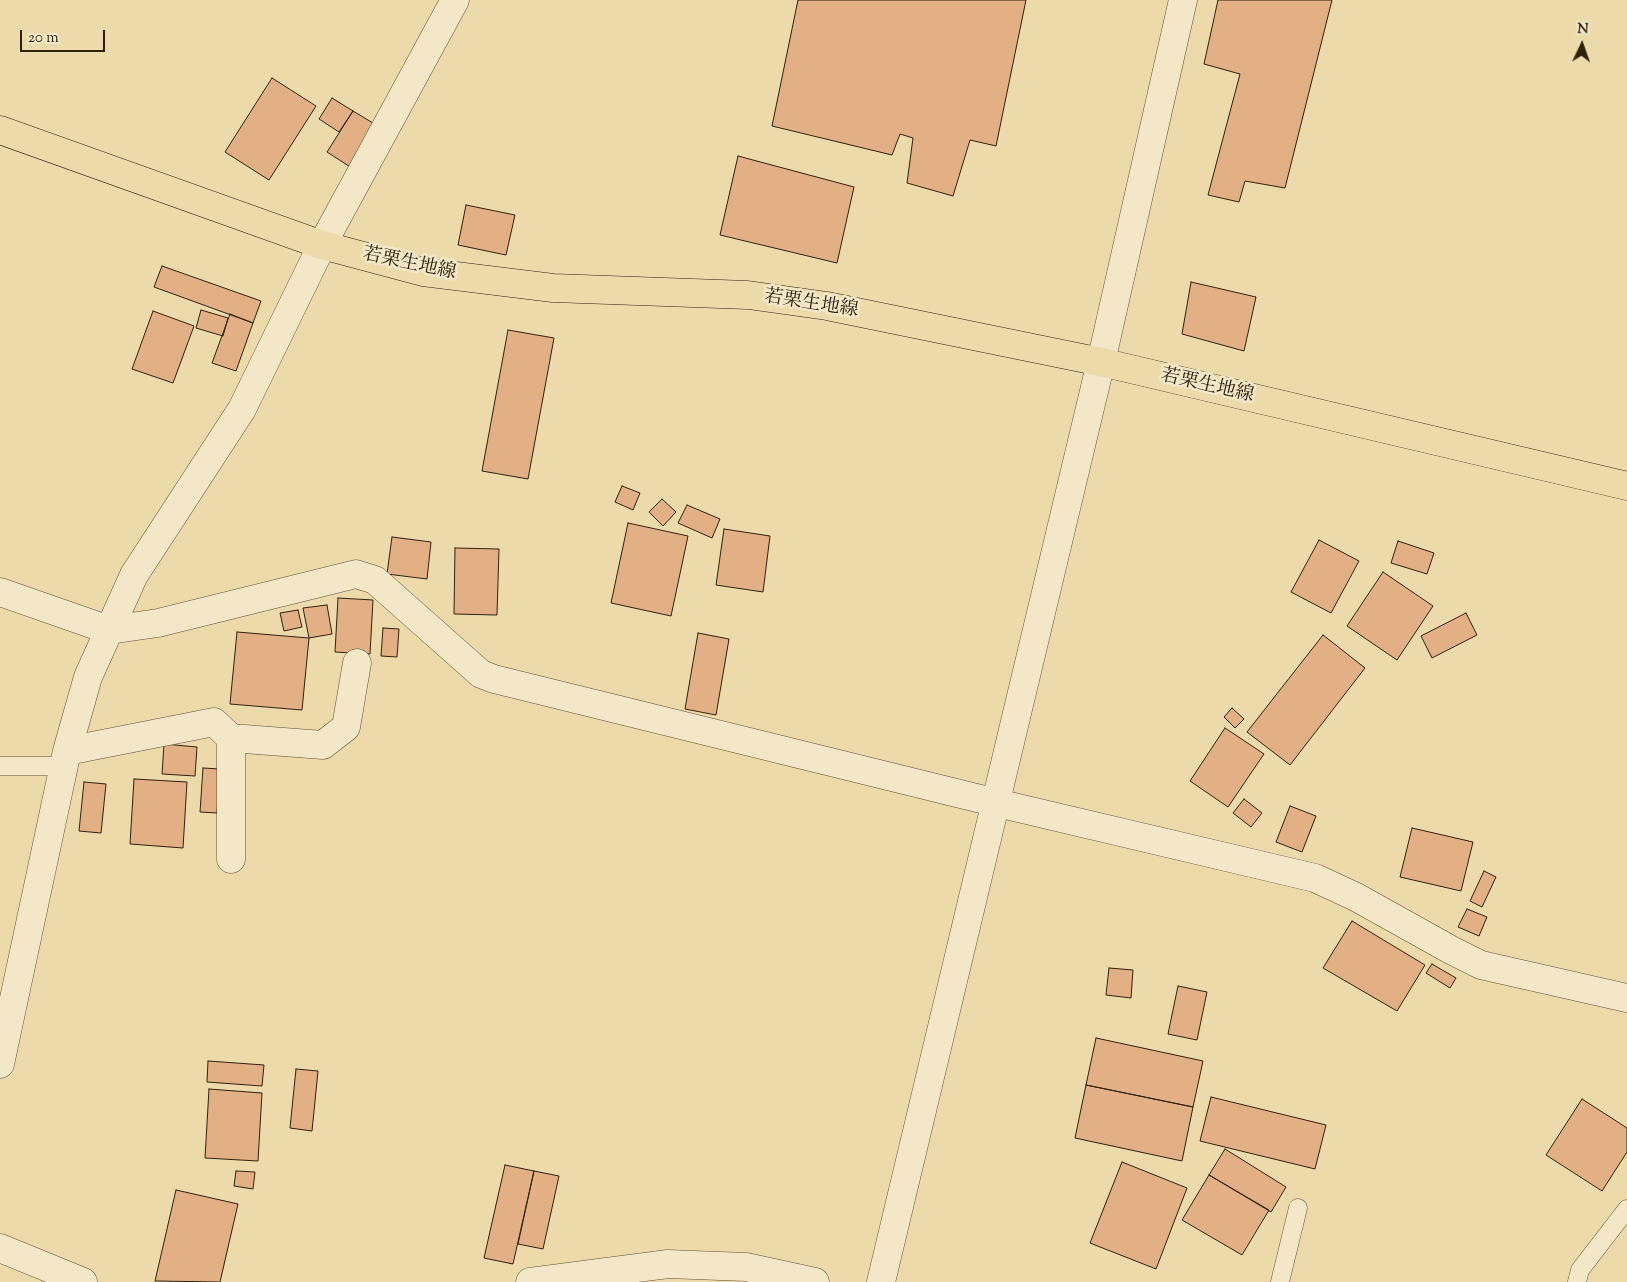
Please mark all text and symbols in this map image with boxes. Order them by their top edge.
scale bar [22,20,108,52]
north arrow [1557,20,1607,70]
text: N [1577,20,1589,40]
text: 20 m [28,28,59,49]
street label: 若栗生地線 [360,244,458,286]
street label: 若栗生地線 [762,286,860,324]
street label: 若栗生地線 [1158,365,1256,409]

